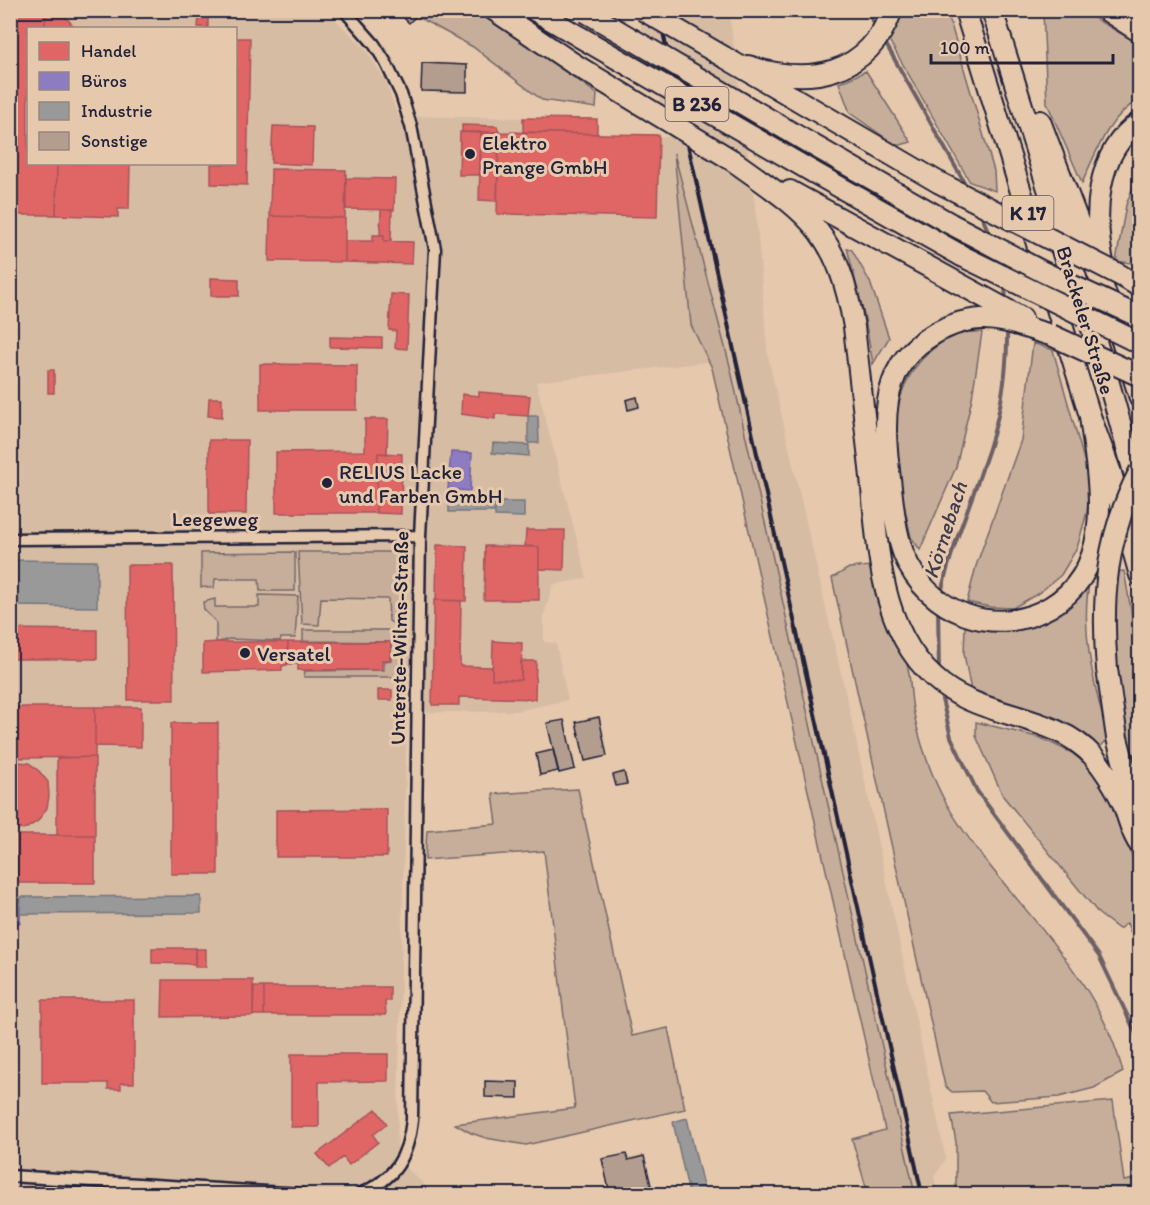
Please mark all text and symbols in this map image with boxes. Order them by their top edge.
legend [27,27,237,165]
scale bar [931,27,1112,65]
text: 100 m [940,37,990,59]
text: Handel [81,40,136,62]
text: Büros [81,70,127,92]
road number: B 236 [666,87,728,121]
text: Industrie [81,100,152,122]
text: Sonstige [81,130,148,152]
place label: Elektro Prange GmbH [482,130,608,179]
marker: Elektro Prange GmbH [463,147,477,161]
road number: K 17 [1002,196,1054,230]
street label: Brackeler Straße [1052,243,1120,397]
place label: RELIUS Lacke und Farben GmbH [339,459,502,508]
marker: RELIUS Lacke und Farben GmbH [320,476,334,490]
water label: Körnebach [917,478,974,582]
street label: Leegeweg [172,506,259,531]
street label: Unterste-Wilms-Straße [385,531,413,745]
place label: Versatel [257,641,331,666]
marker: Versatel [238,646,252,660]

